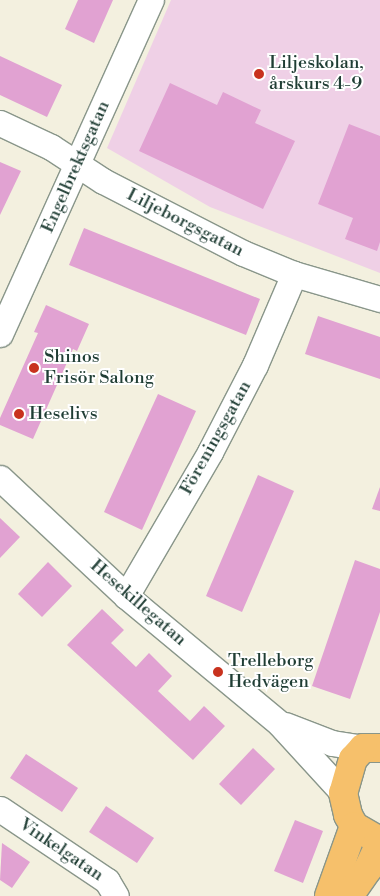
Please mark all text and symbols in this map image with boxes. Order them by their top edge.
place label: Liljeskolan, årskurs 4-9 [269,53,364,96]
marker: Liljeskolan, årskurs 4-9 [253,68,265,80]
street label: Engelbrektsgatan [37,98,115,236]
street label: Liljeborgsgatan [123,184,247,262]
place label: Shinos Frisör Salong [44,347,154,389]
marker: Shinos Frisör Salong [28,362,40,374]
street label: Föreningsgatan [176,377,256,499]
place label: Heselivs [29,403,98,425]
marker: Heselivs [13,408,25,420]
street label: Hesekillegatan [85,555,191,651]
place label: Trelleborg Hedvägen [228,651,314,694]
marker: Trelleborg Hedvägen [212,666,224,678]
street label: Vinkelgatan [15,814,107,886]

